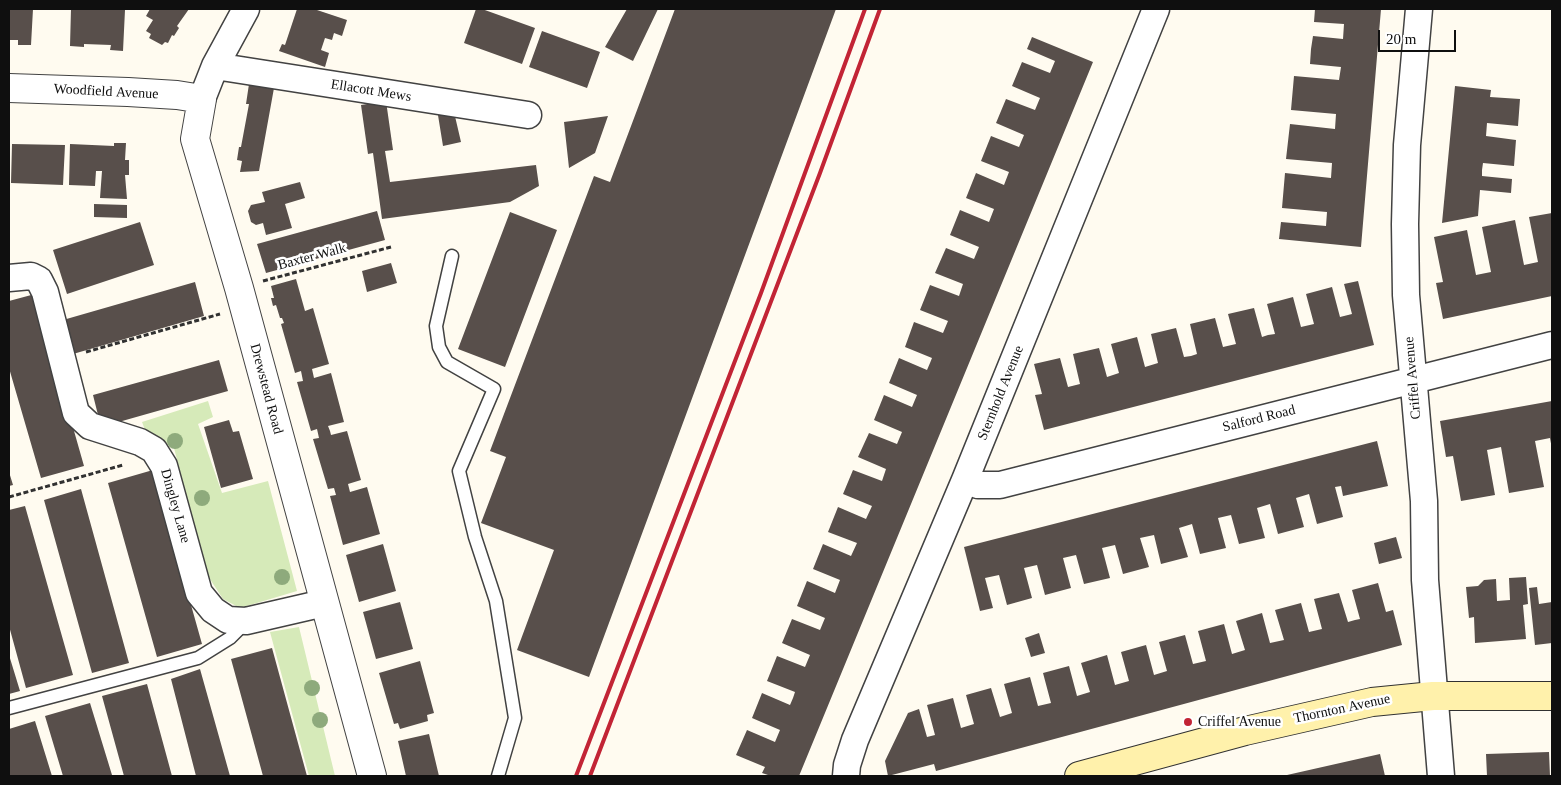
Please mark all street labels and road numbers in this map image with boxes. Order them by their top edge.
street label: Ellacott Mews [330,76,412,106]
street label: Woodfield Avenue [53,81,159,103]
street label: Baxter Walk [276,240,348,274]
street label: Criffel Avenue [1401,336,1425,420]
street label: Drewstead Road [246,342,286,436]
street label: Sternhold Avenue [974,343,1028,443]
street label: Salford Road [1221,402,1297,436]
street label: Dingley Lane [156,467,194,545]
street label: Thornton Avenue [1292,691,1392,727]

